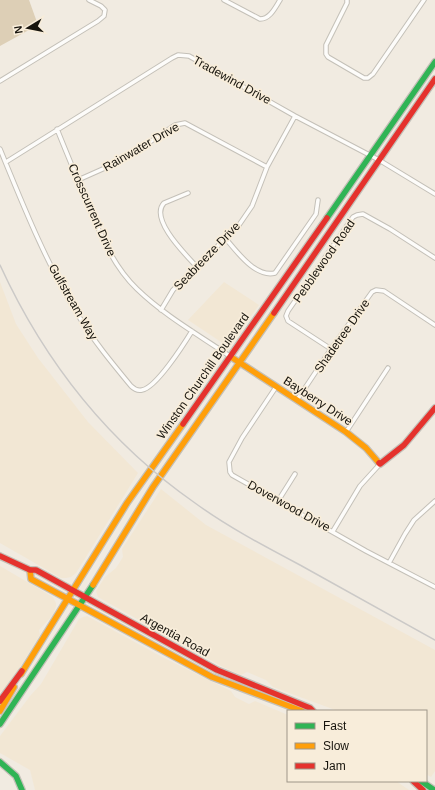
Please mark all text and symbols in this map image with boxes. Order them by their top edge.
north arrow [8,8,48,48]
text: N [12,25,25,35]
street label: Tradewind Drive [191,53,274,107]
street label: Rainwater Drive [101,119,182,174]
street label: Crosscurrent Drive [65,161,119,259]
street label: Pebblewood Road [290,217,358,305]
street label: Seabreeze Drive [171,219,243,293]
street label: Gulfstream Way [46,261,100,343]
street label: Shadetree Drive [311,296,373,376]
street label: Winston Churchill Boulevard [154,310,252,442]
street label: Bayberry Drive [281,374,355,429]
street label: Doverwood Drive [245,478,333,535]
street label: Argentia Road [138,610,212,660]
legend [287,710,427,782]
text: Fast [323,719,347,733]
text: Slow [323,739,349,753]
text: Jam [323,759,346,773]

